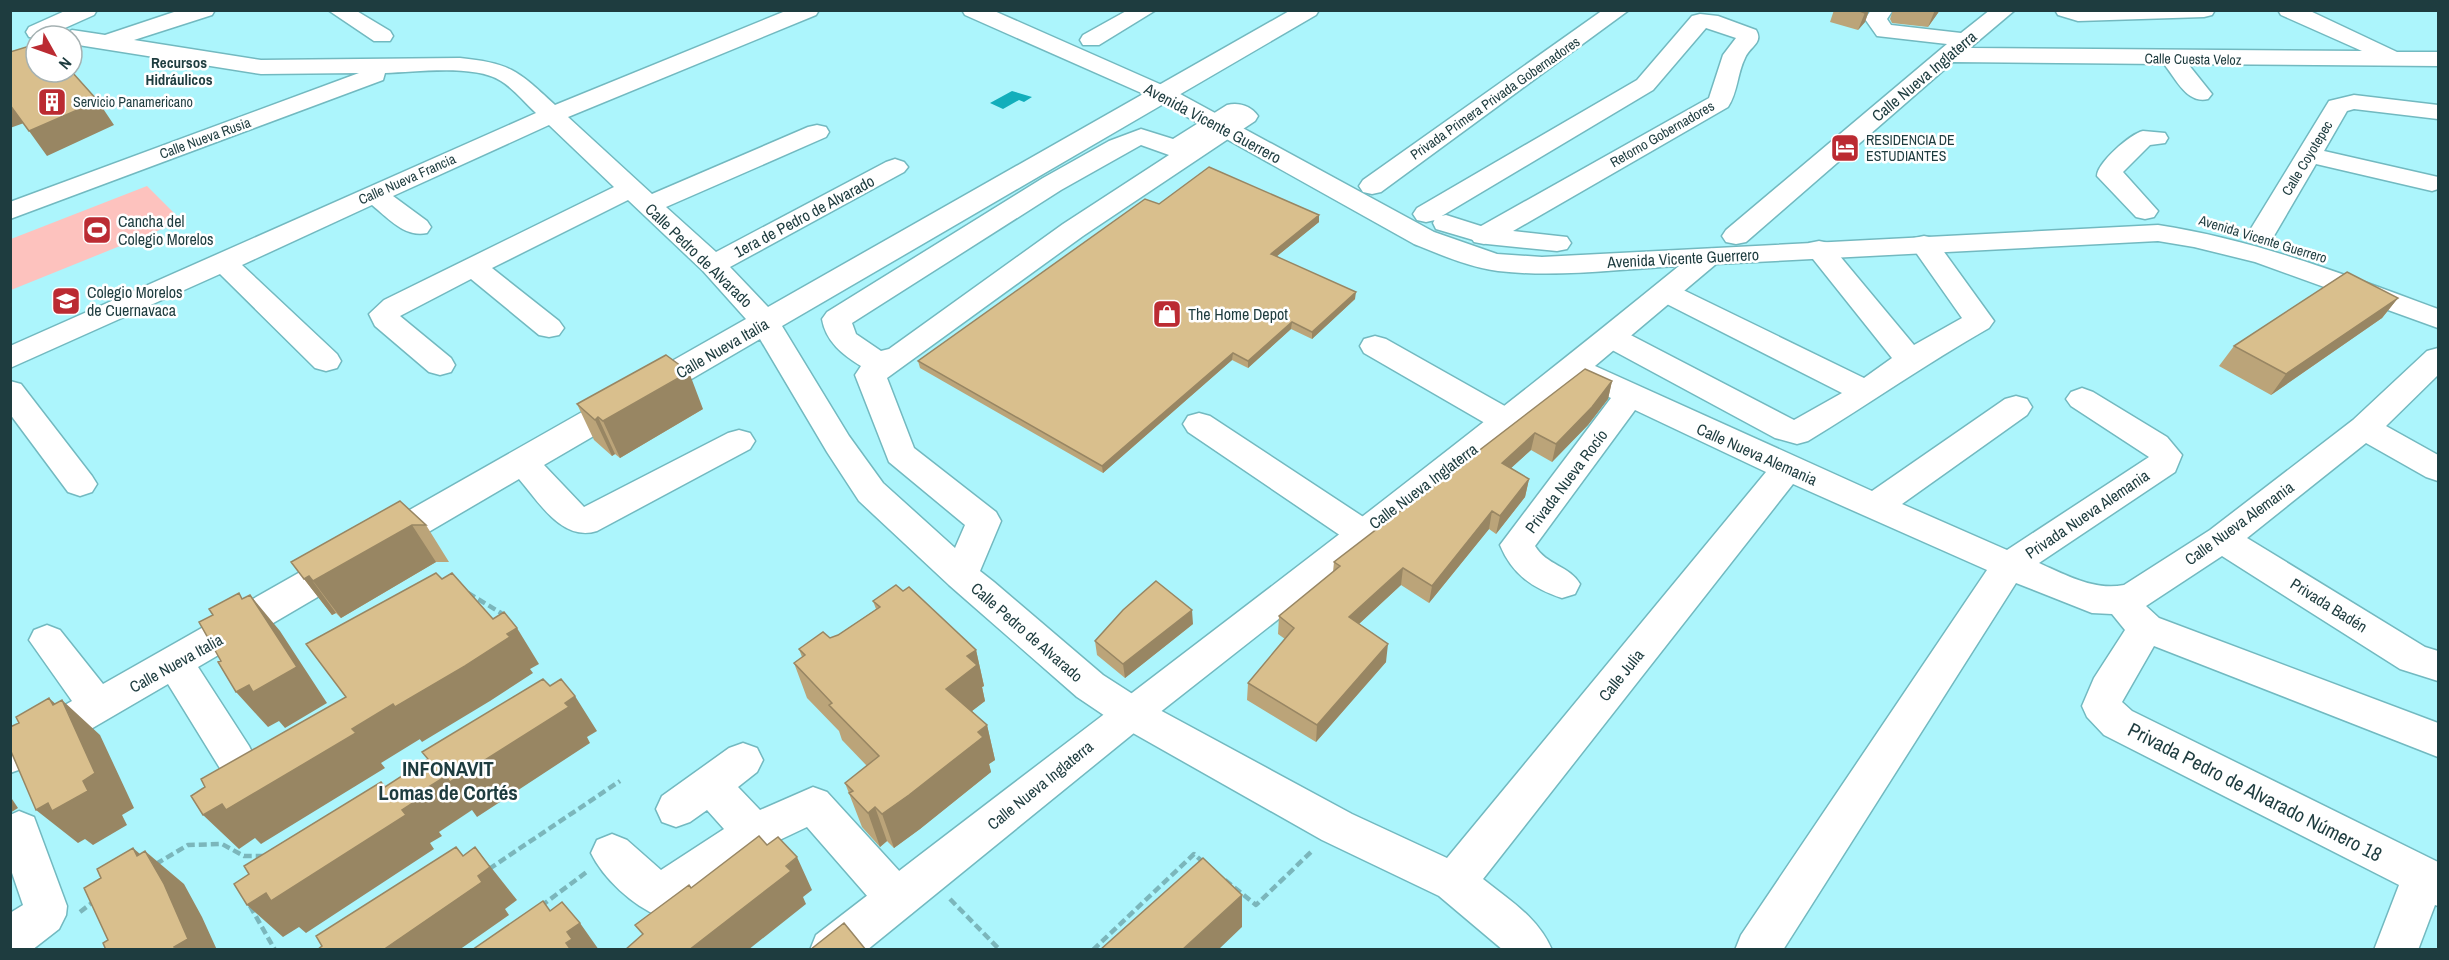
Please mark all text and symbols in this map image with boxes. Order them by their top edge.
north arrow [24,24,84,84]
street label: Calle Nueva Inglaterra [1867,25,1982,126]
street label: Privada Primera Privada Gobernadores [1407,32,1583,164]
street label: Calle Cuesta Veloz [2144,49,2242,69]
district label: Recursos Hidráulicos [146,52,213,90]
text: N [54,53,77,74]
street label: Avenida Vicente Guerrero [1140,77,1285,168]
building icon: Servicio Panamericano [36,86,68,118]
place label: Servicio Panamericano [73,93,193,111]
street label: Retorno Gobernadores [1607,97,1718,171]
street label: Calle Nueva Rusia [157,113,254,163]
street label: Calle Coyotepec [2278,117,2337,199]
place label: RESIDENCIA DE ESTUDIANTES [1866,131,1955,165]
hotel icon: RESIDENCIA DE ESTUDIANTES [1829,132,1861,164]
street label: Calle Nueva Francia [356,149,459,209]
street label: 1era de Pedro de Alvarado [730,170,878,262]
street label: Calle Pedro de Alvarado [640,198,758,312]
place label: Cancha del Colegio Morelos [118,210,214,250]
street label: Avenida Vicente Guerrero [2196,211,2329,267]
sports icon: Cancha del Colegio Morelos [81,214,113,246]
street label: Avenida Vicente Guerrero [1606,243,1759,273]
place label: Colegio Morelos de Cuernavaca [87,281,183,321]
school or university icon: Colegio Morelos de Cuernavaca [50,285,82,317]
shop icon: The Home Depot [1151,298,1183,330]
place label: The Home Depot [1188,303,1288,325]
street label: Calle Nueva Italia [672,312,773,383]
street label: Calle Nueva Alemania [1693,418,1821,491]
street label: Privada Nueva Rocío [1520,425,1612,537]
street label: Calle Nueva Inglaterra [1364,438,1482,534]
street label: Privada Nueva Alemania [2021,464,2154,564]
street label: Calle Nueva Alemania [2180,476,2299,570]
street label: Privada Badén [2286,573,2372,637]
street label: Calle Pedro de Alvarado [966,577,1088,687]
street label: Calle Nueva Italia [125,628,227,698]
street label: Calle Julia [1593,644,1649,706]
street label: Privada Pedro de Alvarado Número 18 [2124,716,2387,868]
street label: Calle Nueva Inglaterra [982,735,1098,835]
district label: INFONAVIT Lomas de Cortés [378,754,518,807]

